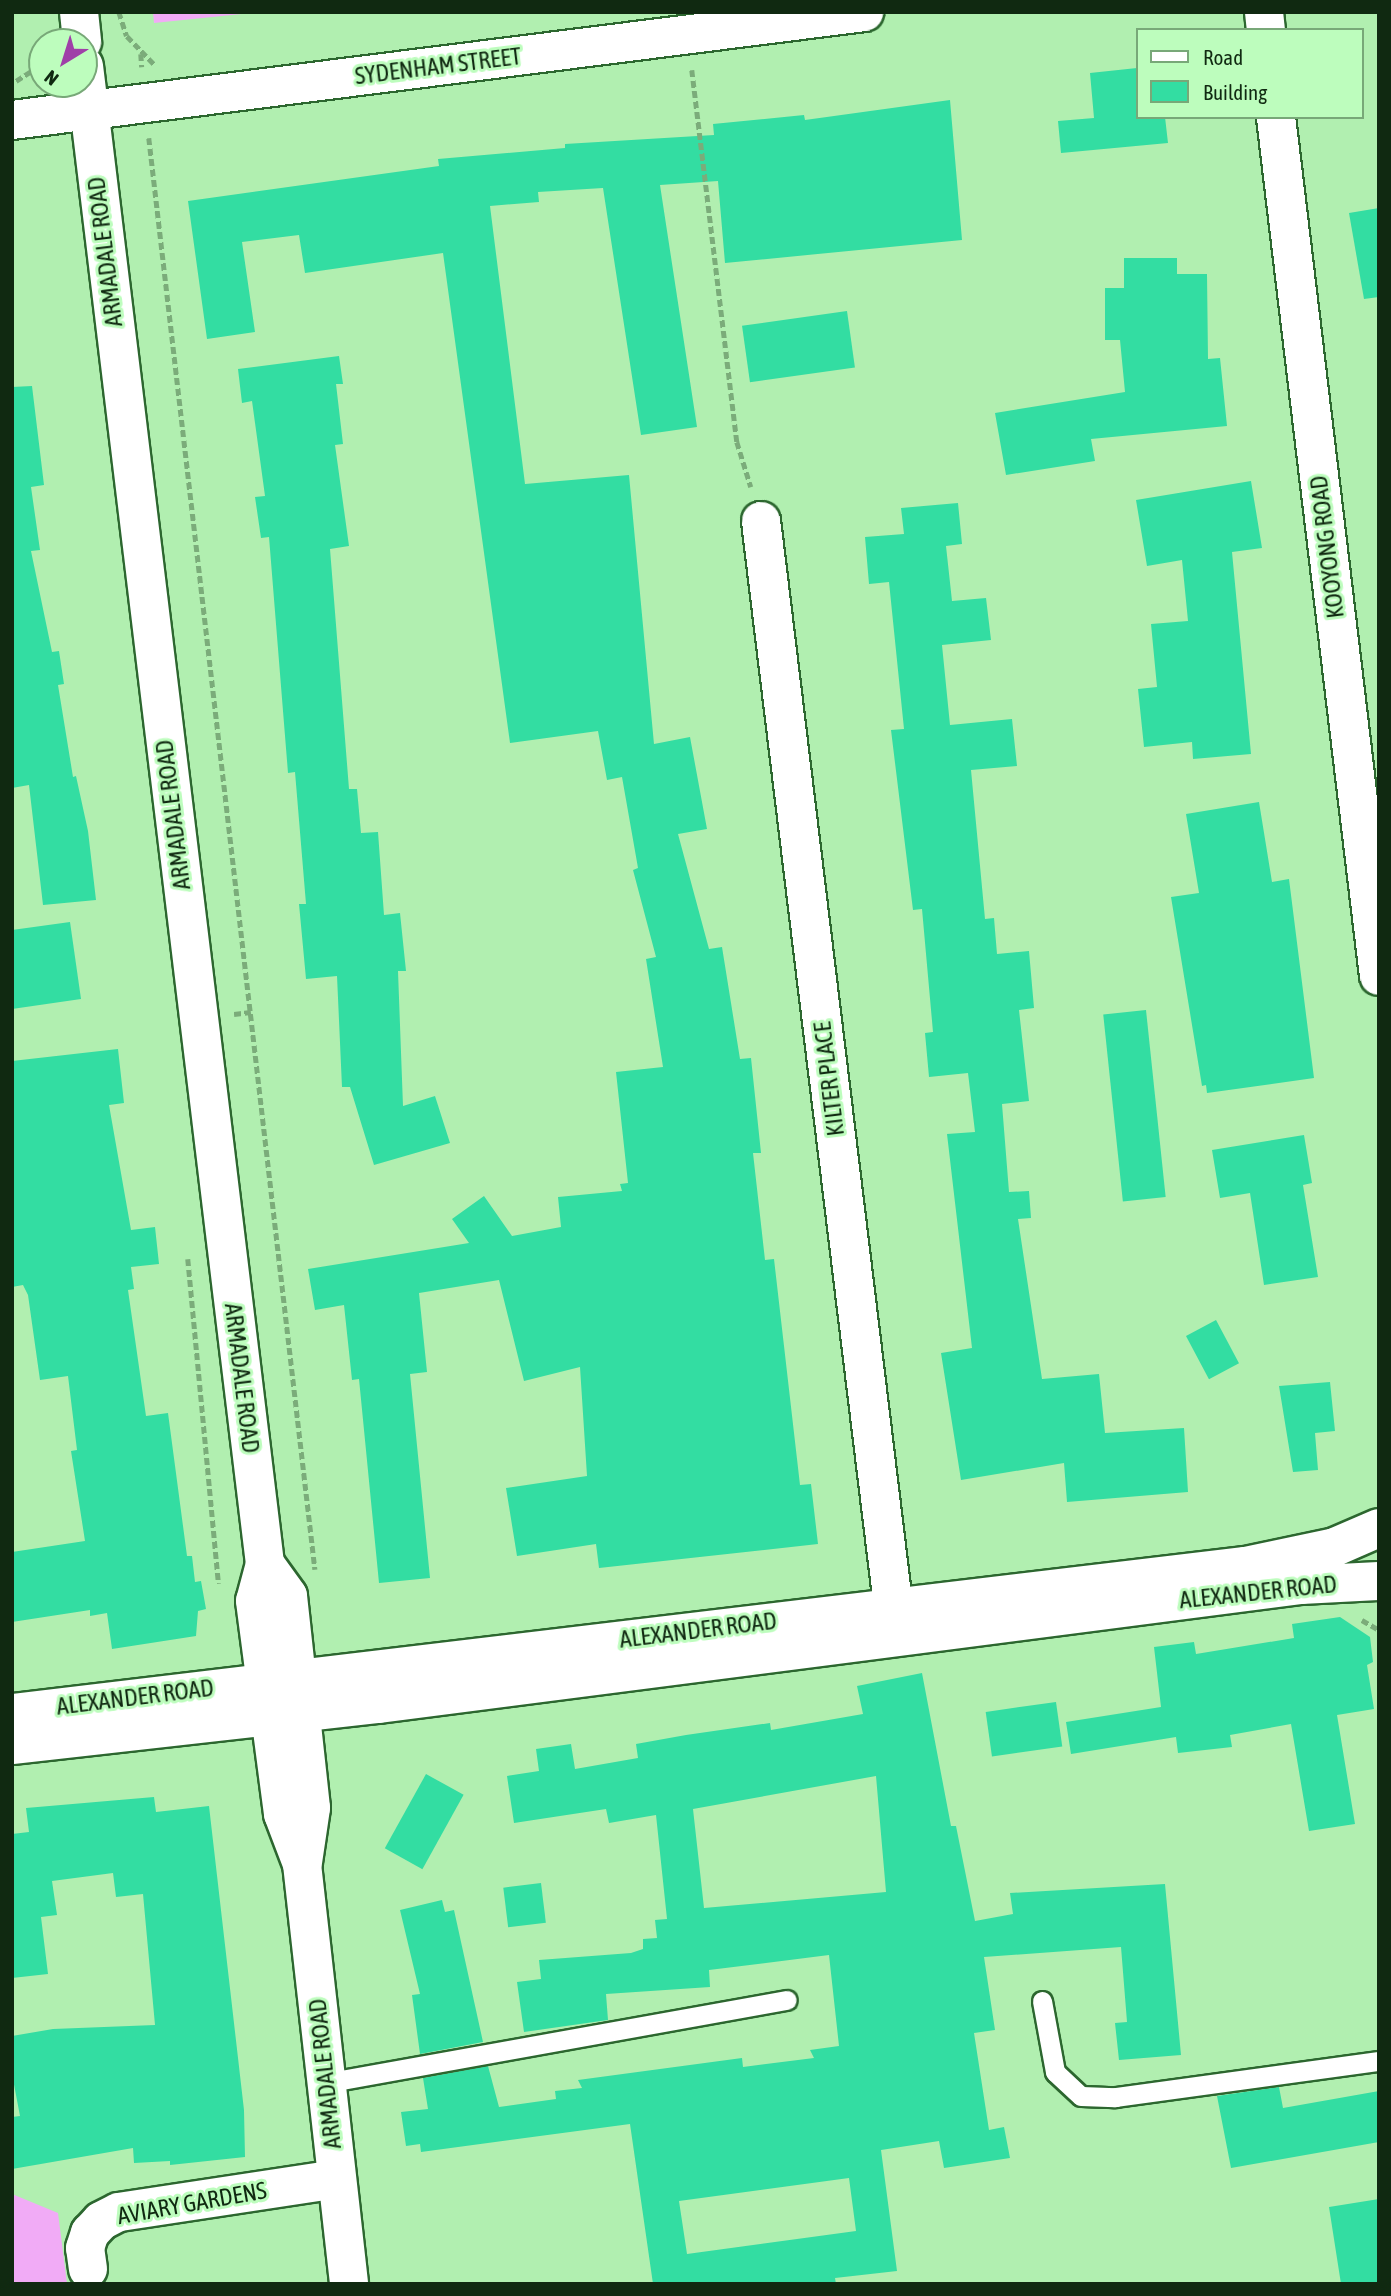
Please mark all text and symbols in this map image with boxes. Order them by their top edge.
north arrow [28,28,98,98]
legend [1136,28,1363,119]
street label: SYDENHAM STREET [353,42,523,90]
text: Road [1203,45,1243,69]
text: N [40,66,62,90]
text: Building [1203,80,1267,104]
street label: ARMADALE ROAD [82,176,128,328]
street label: KOOYONG ROAD [1304,474,1350,620]
street label: ARMADALE ROAD [150,739,196,891]
street label: KILTER PLACE [808,1020,850,1138]
street label: ARMADALE ROAD [219,1302,265,1454]
street label: ALEXANDER ROAD [1178,1569,1338,1615]
street label: ALEXANDER ROAD [618,1606,778,1654]
street label: ALEXANDER ROAD [55,1673,215,1721]
street label: ARMADALE ROAD [303,1998,347,2150]
street label: AVIARY GARDENS [115,2176,269,2230]

